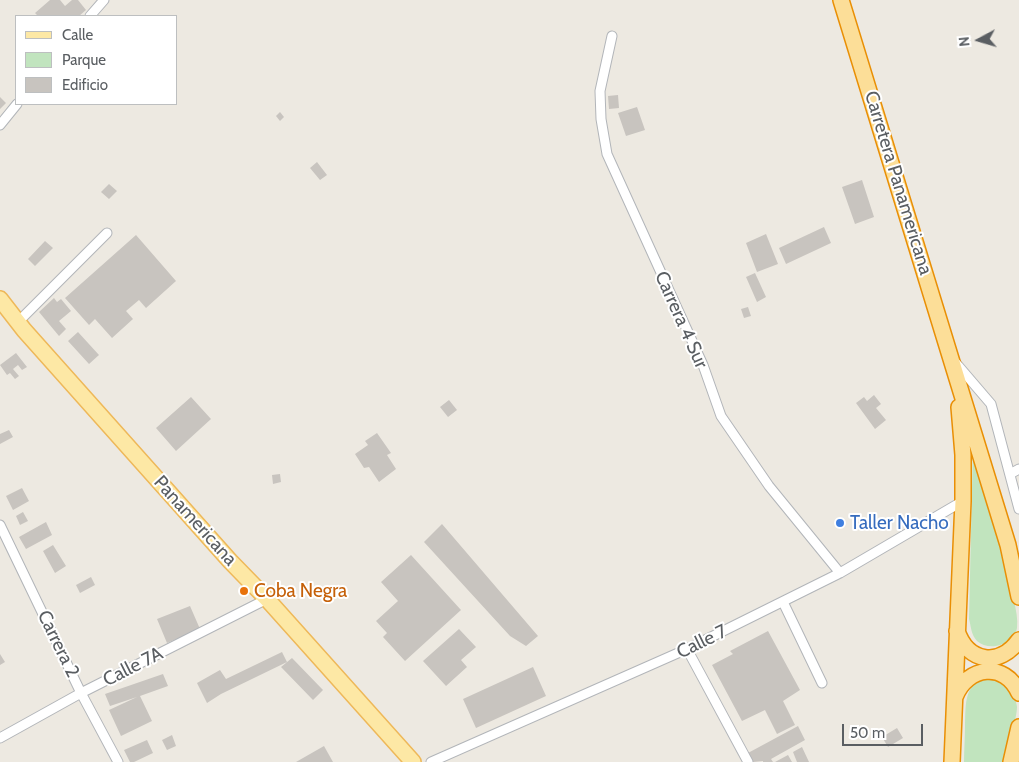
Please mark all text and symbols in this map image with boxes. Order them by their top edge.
legend [15,15,178,105]
north arrow [954,15,1004,65]
text: Calle [62,26,93,44]
text: N [955,36,974,47]
text: Parque [62,51,106,69]
text: Edificio [62,76,108,94]
street label: Carretera Panamericana [859,88,937,278]
street label: Carrera 4 Sur [649,268,713,372]
street label: Panamericana [149,471,241,571]
place label: Taller Nacho [850,512,949,534]
marker: Taller Nacho [834,517,846,529]
place label: Coba Negra [254,580,347,602]
marker: Coba Negra [238,585,250,597]
street label: Carrera 2 [32,607,84,681]
street label: Calle 7 [673,620,731,664]
street label: Calle 7A [99,642,167,692]
scale bar [844,714,925,746]
text: 50 m [850,724,885,742]

